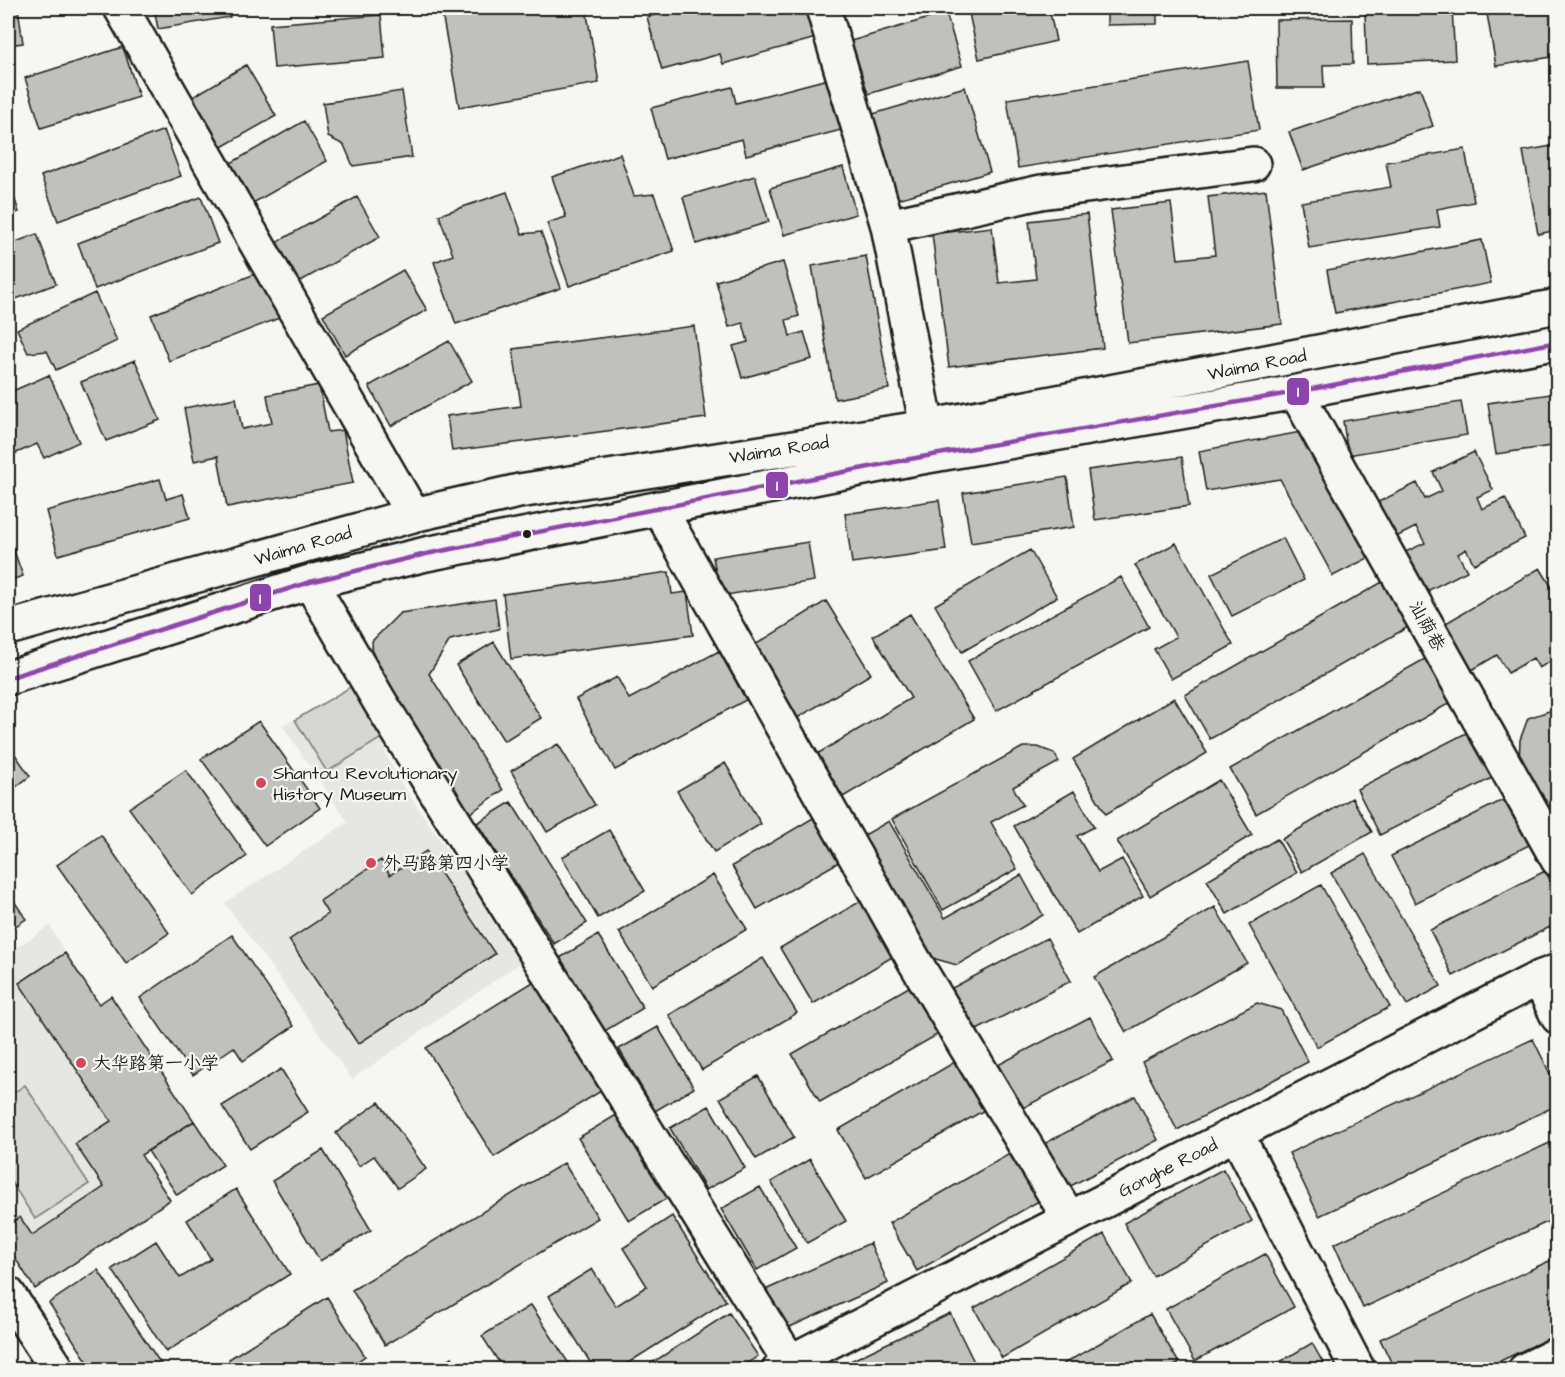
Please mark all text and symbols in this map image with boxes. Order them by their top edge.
street label: Waima Road [1205,343,1309,387]
line badge: 1 [1286,377,1310,406]
text: 1 [1297,381,1300,403]
street label: Waima Road [727,430,831,470]
line badge: 1 [765,471,789,499]
text: 1 [776,475,779,497]
street label: Waima Road [251,520,355,572]
unlabelled marker [521,528,533,540]
line badge: 1 [249,583,272,612]
text: 1 [259,588,262,610]
street label: 汕荫巷 [1403,596,1451,656]
place label: Shantou Revolutionary History Museum [273,761,458,808]
marker: Shantou Revolutionary History Museum [254,776,268,790]
place label: 外马路第四小学 [383,851,509,876]
marker: 外马路第四小学 [364,856,378,870]
place label: 大华路第一小学 [93,1051,219,1076]
marker: 大华路第一小学 [74,1056,88,1070]
street label: Gonghe Road [1114,1132,1222,1205]

